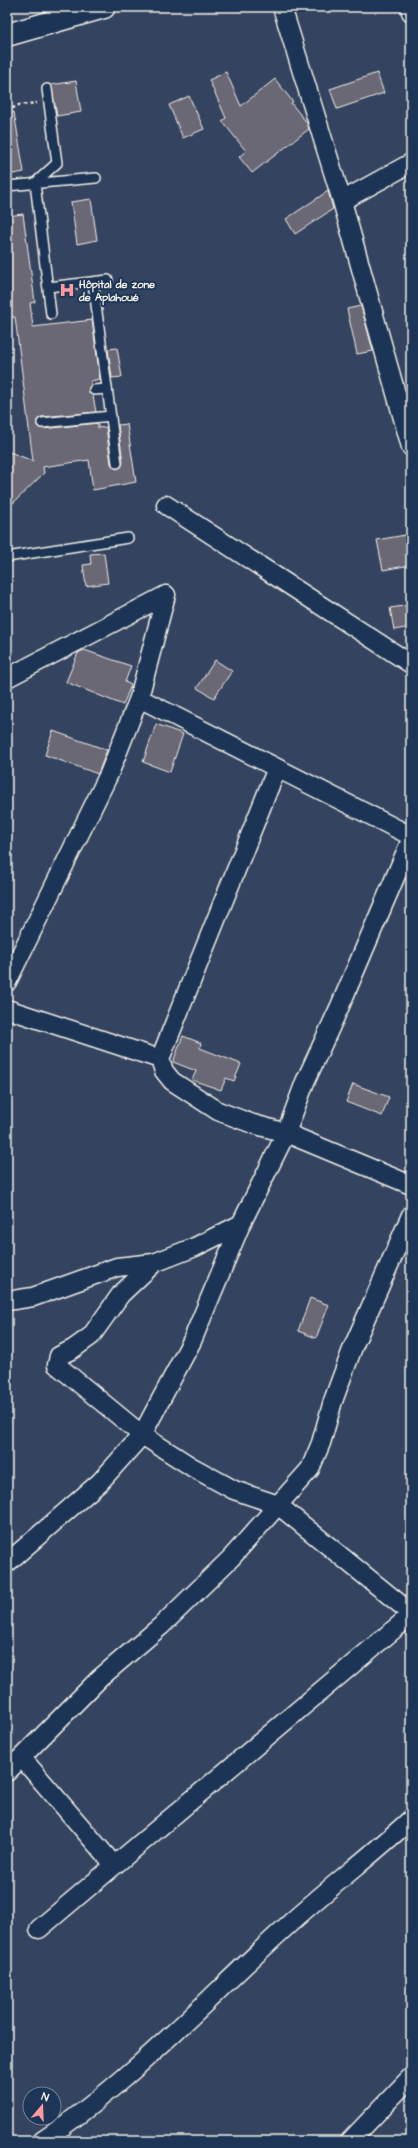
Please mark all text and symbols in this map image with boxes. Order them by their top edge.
place label: Hôpital de zone de Aplahoué [78,277,155,306]
hospital icon: Hôpital de zone de Aplahoué [58,281,76,299]
north arrow [22,2086,62,2126]
text: N [39,2089,51,2105]

